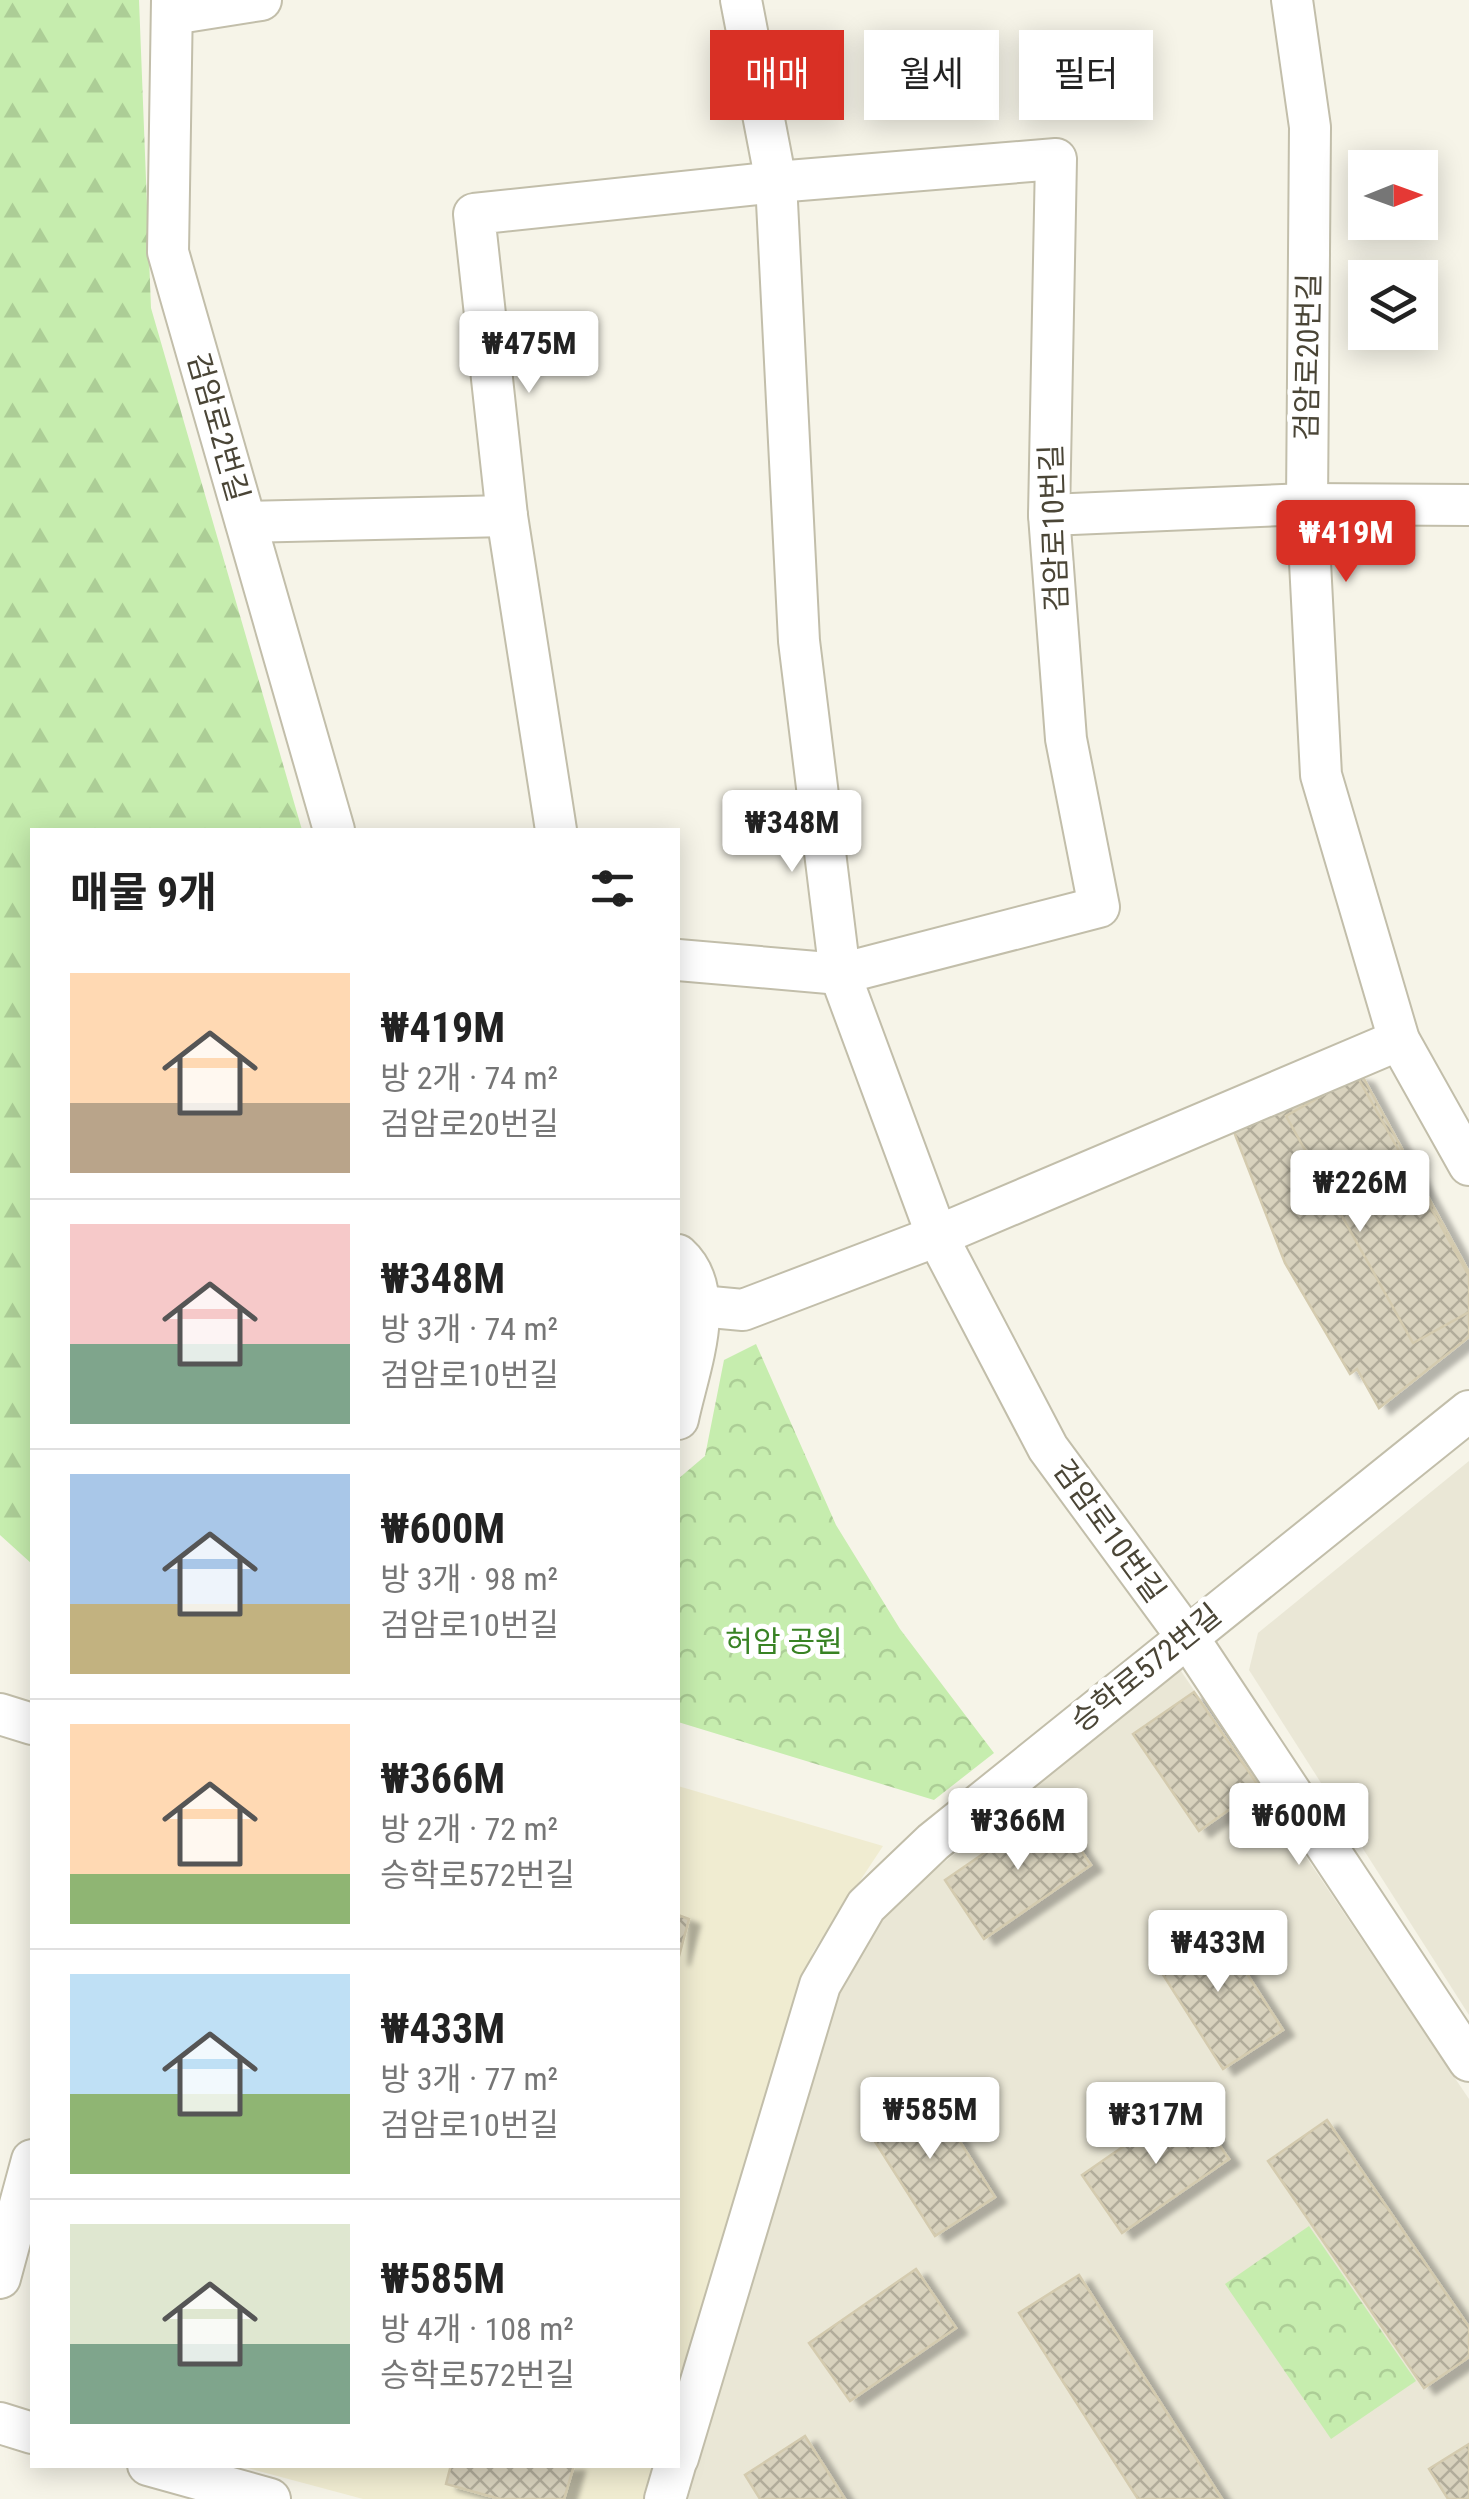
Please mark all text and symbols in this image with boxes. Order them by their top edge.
chip: 매매 [710,30,844,120]
chip: 월세 [864,30,999,120]
chip: 필터 [1019,30,1153,120]
north arrow [1348,150,1438,240]
map controls [1348,150,1438,350]
button: layers [1348,260,1438,350]
street label: 검암로20번길 [1289,273,1326,441]
pin: ₩475M [459,311,599,396]
text: ₩475M [481,324,577,362]
street label: 검암로2번길 [181,349,256,505]
street label: 검암로10번길 [1033,444,1074,612]
pin: ₩419M [1276,500,1416,585]
text: ₩419M [1298,513,1394,551]
pin: ₩348M [722,790,862,875]
text: ₩348M [744,803,840,841]
icon: filters [585,861,640,916]
text: 매물 9개 [70,868,217,917]
text: ₩419M [380,1003,505,1052]
icon: home [150,1013,270,1133]
text: 방 2개 · 74 m² [380,1059,558,1097]
text: 검암로20번길 [380,1105,559,1143]
pin: ₩226M [1290,1150,1430,1235]
text: ₩226M [1312,1163,1408,1201]
text: ₩348M [380,1254,505,1303]
icon: home [150,1264,270,1384]
text: 방 3개 · 74 m² [380,1310,558,1348]
text: 검암로10번길 [380,1356,559,1394]
street label: 검암로10번길 [1046,1453,1173,1609]
text: ₩600M [380,1504,505,1553]
icon: home [150,1514,270,1634]
text: 방 3개 · 98 m² [380,1560,558,1598]
street label: 승학로572번길 [1064,1597,1228,1739]
text: 검암로10번길 [380,1606,559,1644]
park label: 허암 공원 [725,1624,843,1659]
text: ₩366M [380,1754,505,1803]
icon: home [150,1764,270,1884]
pin: ₩600M [1229,1783,1369,1868]
pin: ₩366M [948,1788,1088,1873]
text: ₩600M [1251,1796,1347,1834]
text: ₩366M [970,1801,1066,1839]
text: 방 2개 · 72 m² [380,1810,558,1848]
text: 승학로572번길 [380,1856,575,1894]
pin: ₩433M [1148,1910,1288,1995]
text: ₩433M [1170,1923,1266,1961]
text: ₩433M [380,2004,505,2053]
icon: home [150,2014,270,2134]
text: 방 3개 · 77 m² [380,2060,558,2098]
pin: ₩585M [860,2077,1000,2162]
pin: ₩317M [1086,2082,1226,2167]
text: ₩585M [882,2090,978,2128]
text: ₩317M [1108,2095,1204,2133]
text: 검암로10번길 [380,2106,559,2144]
text: ₩585M [380,2254,505,2303]
icon: home [150,2264,270,2384]
text: 방 4개 · 108 m² [380,2310,574,2348]
text: 승학로572번길 [380,2356,575,2394]

